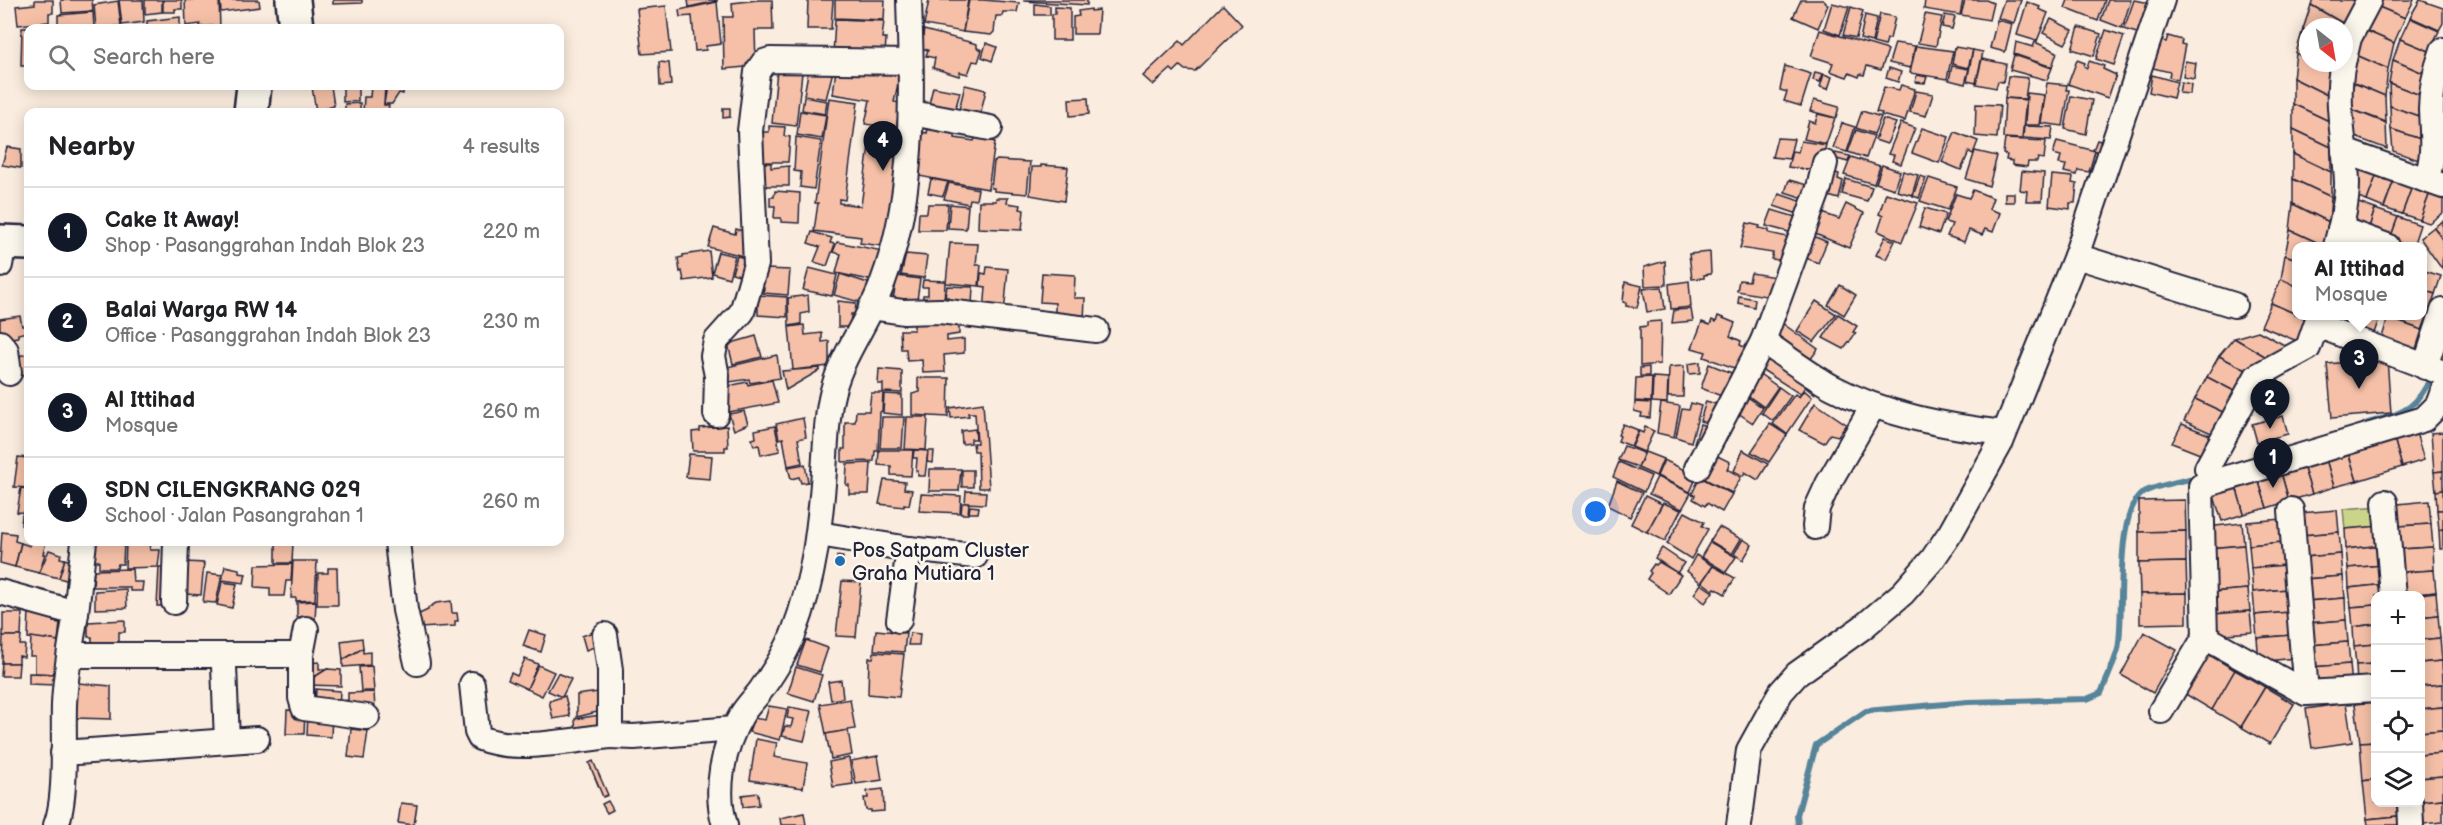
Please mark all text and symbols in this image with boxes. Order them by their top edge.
north arrow [2299,18,2353,72]
search box [24,24,564,90]
icon: search [45,41,78,74]
text: Search here [93,44,215,71]
pin: 4 [864,122,902,171]
text: Nearby [48,132,135,163]
text: 4 results [462,135,540,159]
text: Cake It Away! [105,207,239,234]
text: 1 [63,220,72,244]
text: 220 m [483,220,540,244]
text: Shop · Pasanggrahan Indah Blok 23 [105,234,425,258]
popup [2292,242,2427,320]
text: Al Ittihad [2315,256,2404,283]
text: Mosque [2315,283,2388,307]
text: Balai Warga RW 14 [105,297,297,324]
text: 2 [62,310,73,334]
text: 230 m [483,310,540,334]
text: Office · Pasanggrahan Indah Blok 23 [105,324,431,348]
pin: 3 [2340,340,2378,389]
pin: 2 [2250,380,2290,429]
text: Al Ittihad [105,387,195,414]
text: 3 [62,400,73,424]
text: 260 m [482,400,540,424]
text: Mosque [105,414,178,438]
pin: 1 [2254,438,2292,488]
text: SDN CILENGKRANG 029 [105,477,361,504]
text: 4 [62,490,73,514]
text: 260 m [482,490,540,514]
your location [1581,497,1610,526]
text: School · Jalan Pasangrahan 1 [105,504,364,528]
place label: Pos Satpam Cluster Graha Mutiara 1 [852,539,1030,586]
marker: Pos Satpam Cluster Graha Mutiara 1 [833,554,847,568]
map controls [2371,591,2425,807]
button: + [2371,591,2425,645]
button: − [2371,645,2425,699]
button: locate [2371,699,2425,753]
button: layers [2371,753,2425,807]

